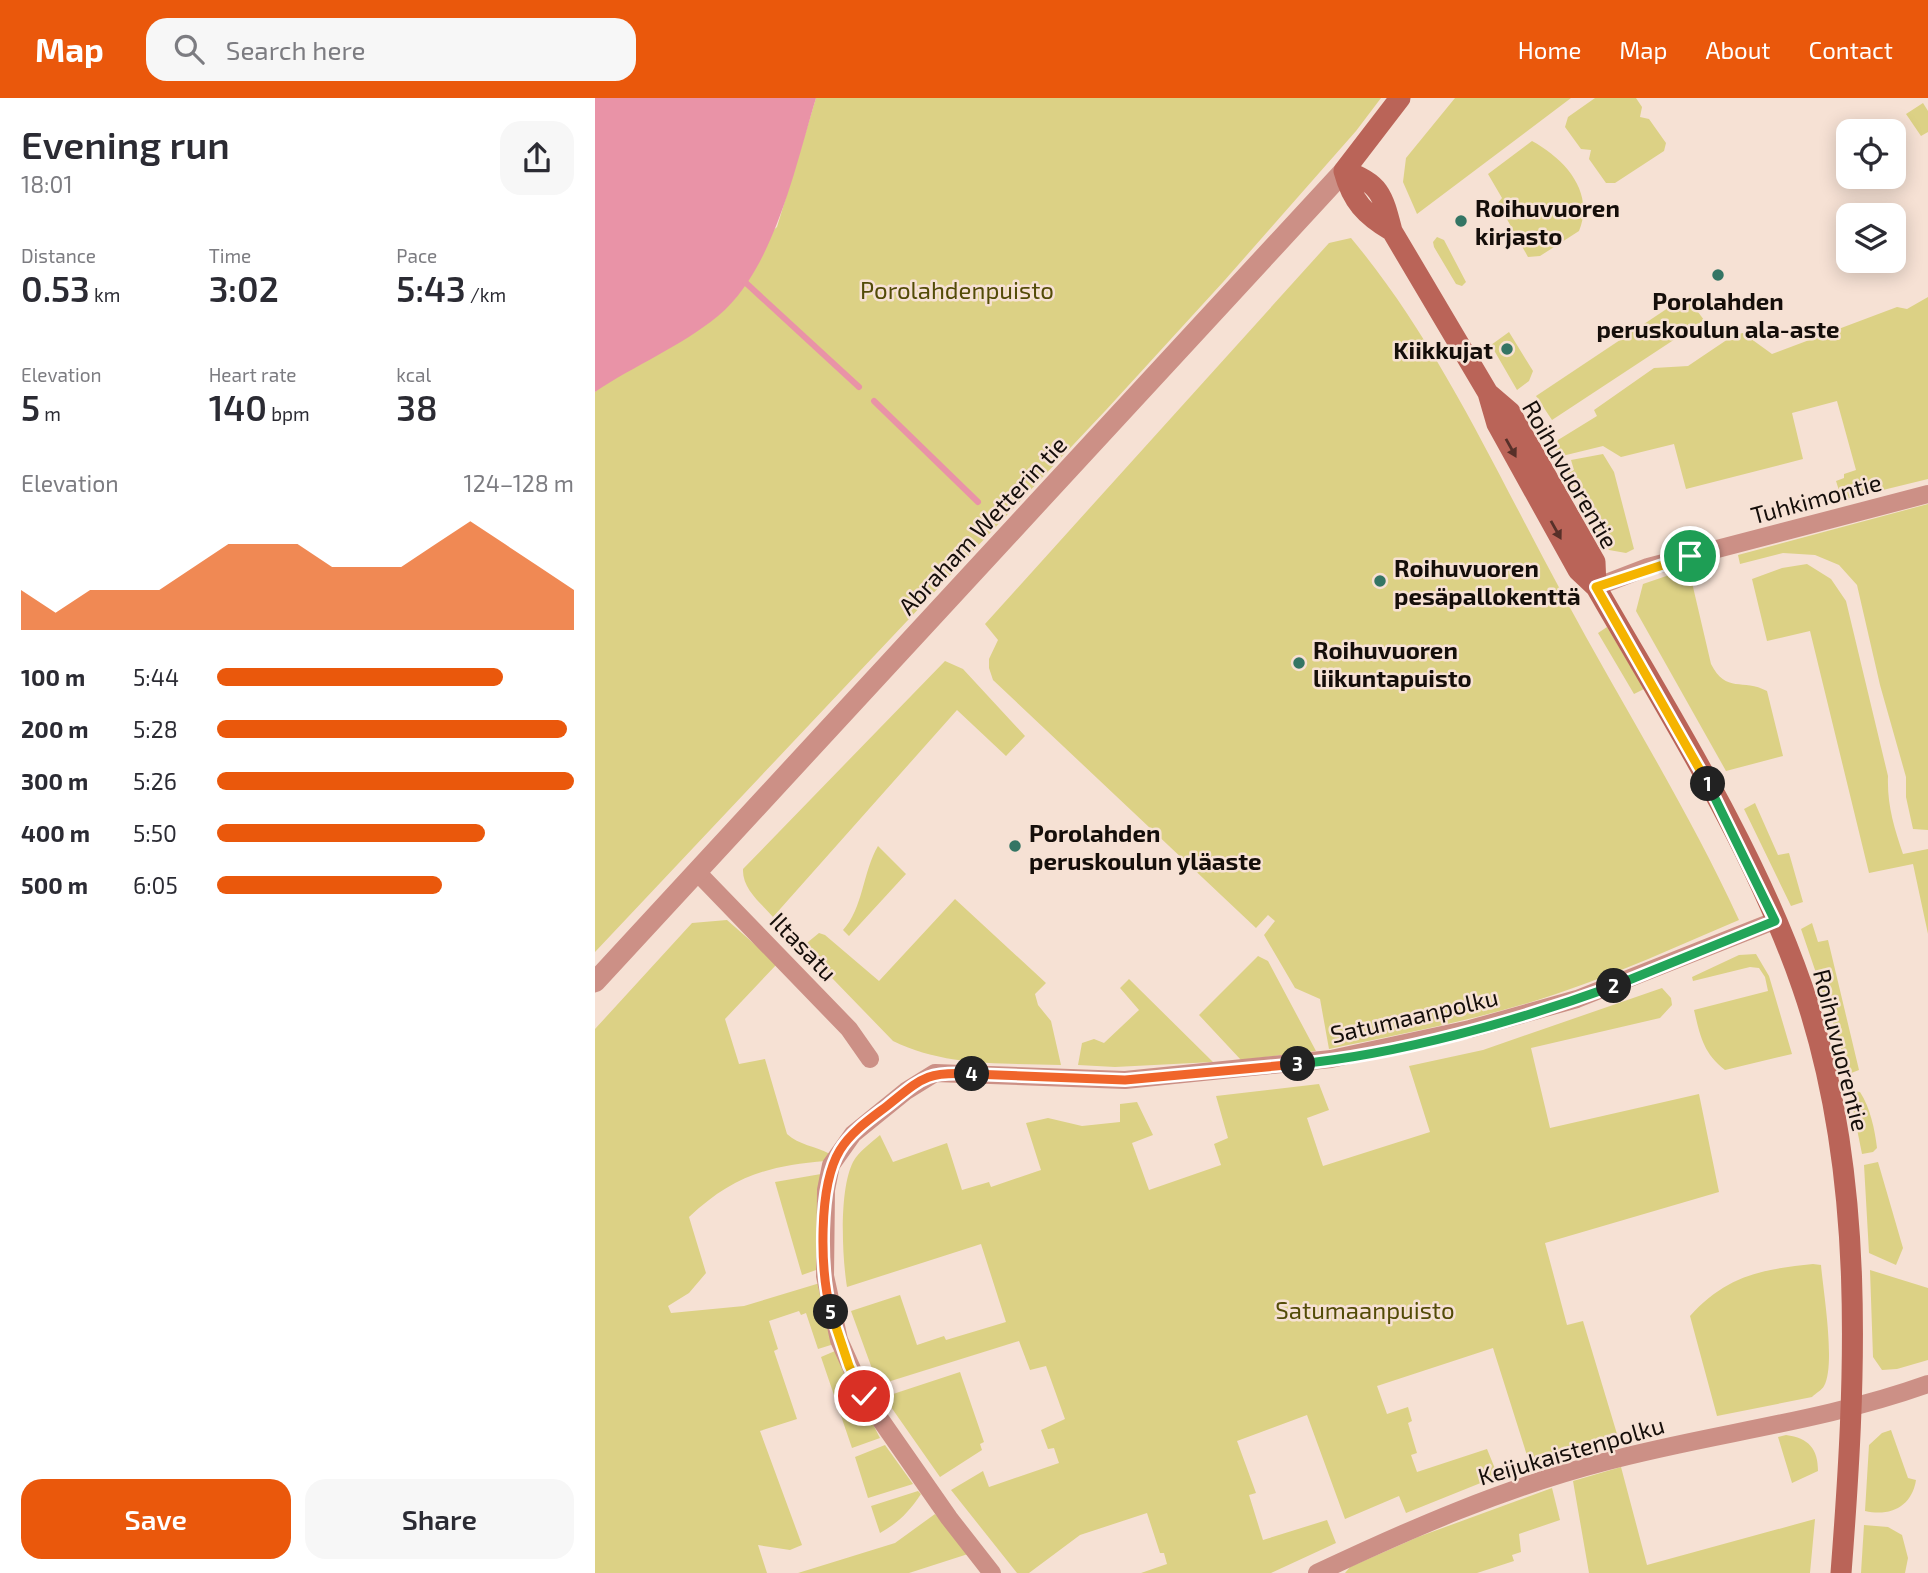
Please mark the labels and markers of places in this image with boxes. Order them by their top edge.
place label: Roihuvuoren kirjasto [1475,193,1620,250]
marker: Roihuvuoren kirjasto [1453,213,1469,229]
marker: Porolahden peruskoulun ala-aste [1710,267,1726,283]
place label: Porolahden peruskoulun ala-aste [1596,286,1840,343]
place label: Kiikkujat [1393,335,1493,364]
marker: Kiikkujat [1499,341,1515,357]
pin [1660,526,1720,586]
place label: Roihuvuoren pesäpallokenttä [1394,553,1581,610]
marker: Roihuvuoren pesäpallokenttä [1372,573,1388,589]
place label: Roihuvuoren liikuntapuisto [1313,635,1472,692]
marker: Roihuvuoren liikuntapuisto [1291,655,1307,671]
pin: 1 [1691,766,1725,802]
place label: Porolahden peruskoulun yläaste [1029,818,1262,875]
marker: Porolahden peruskoulun yläaste [1007,838,1023,854]
pin: 2 [1597,968,1631,1004]
pin: 3 [1281,1046,1315,1082]
pin: 4 [955,1056,989,1091]
pin: 5 [813,1294,849,1330]
pin [834,1366,894,1426]

